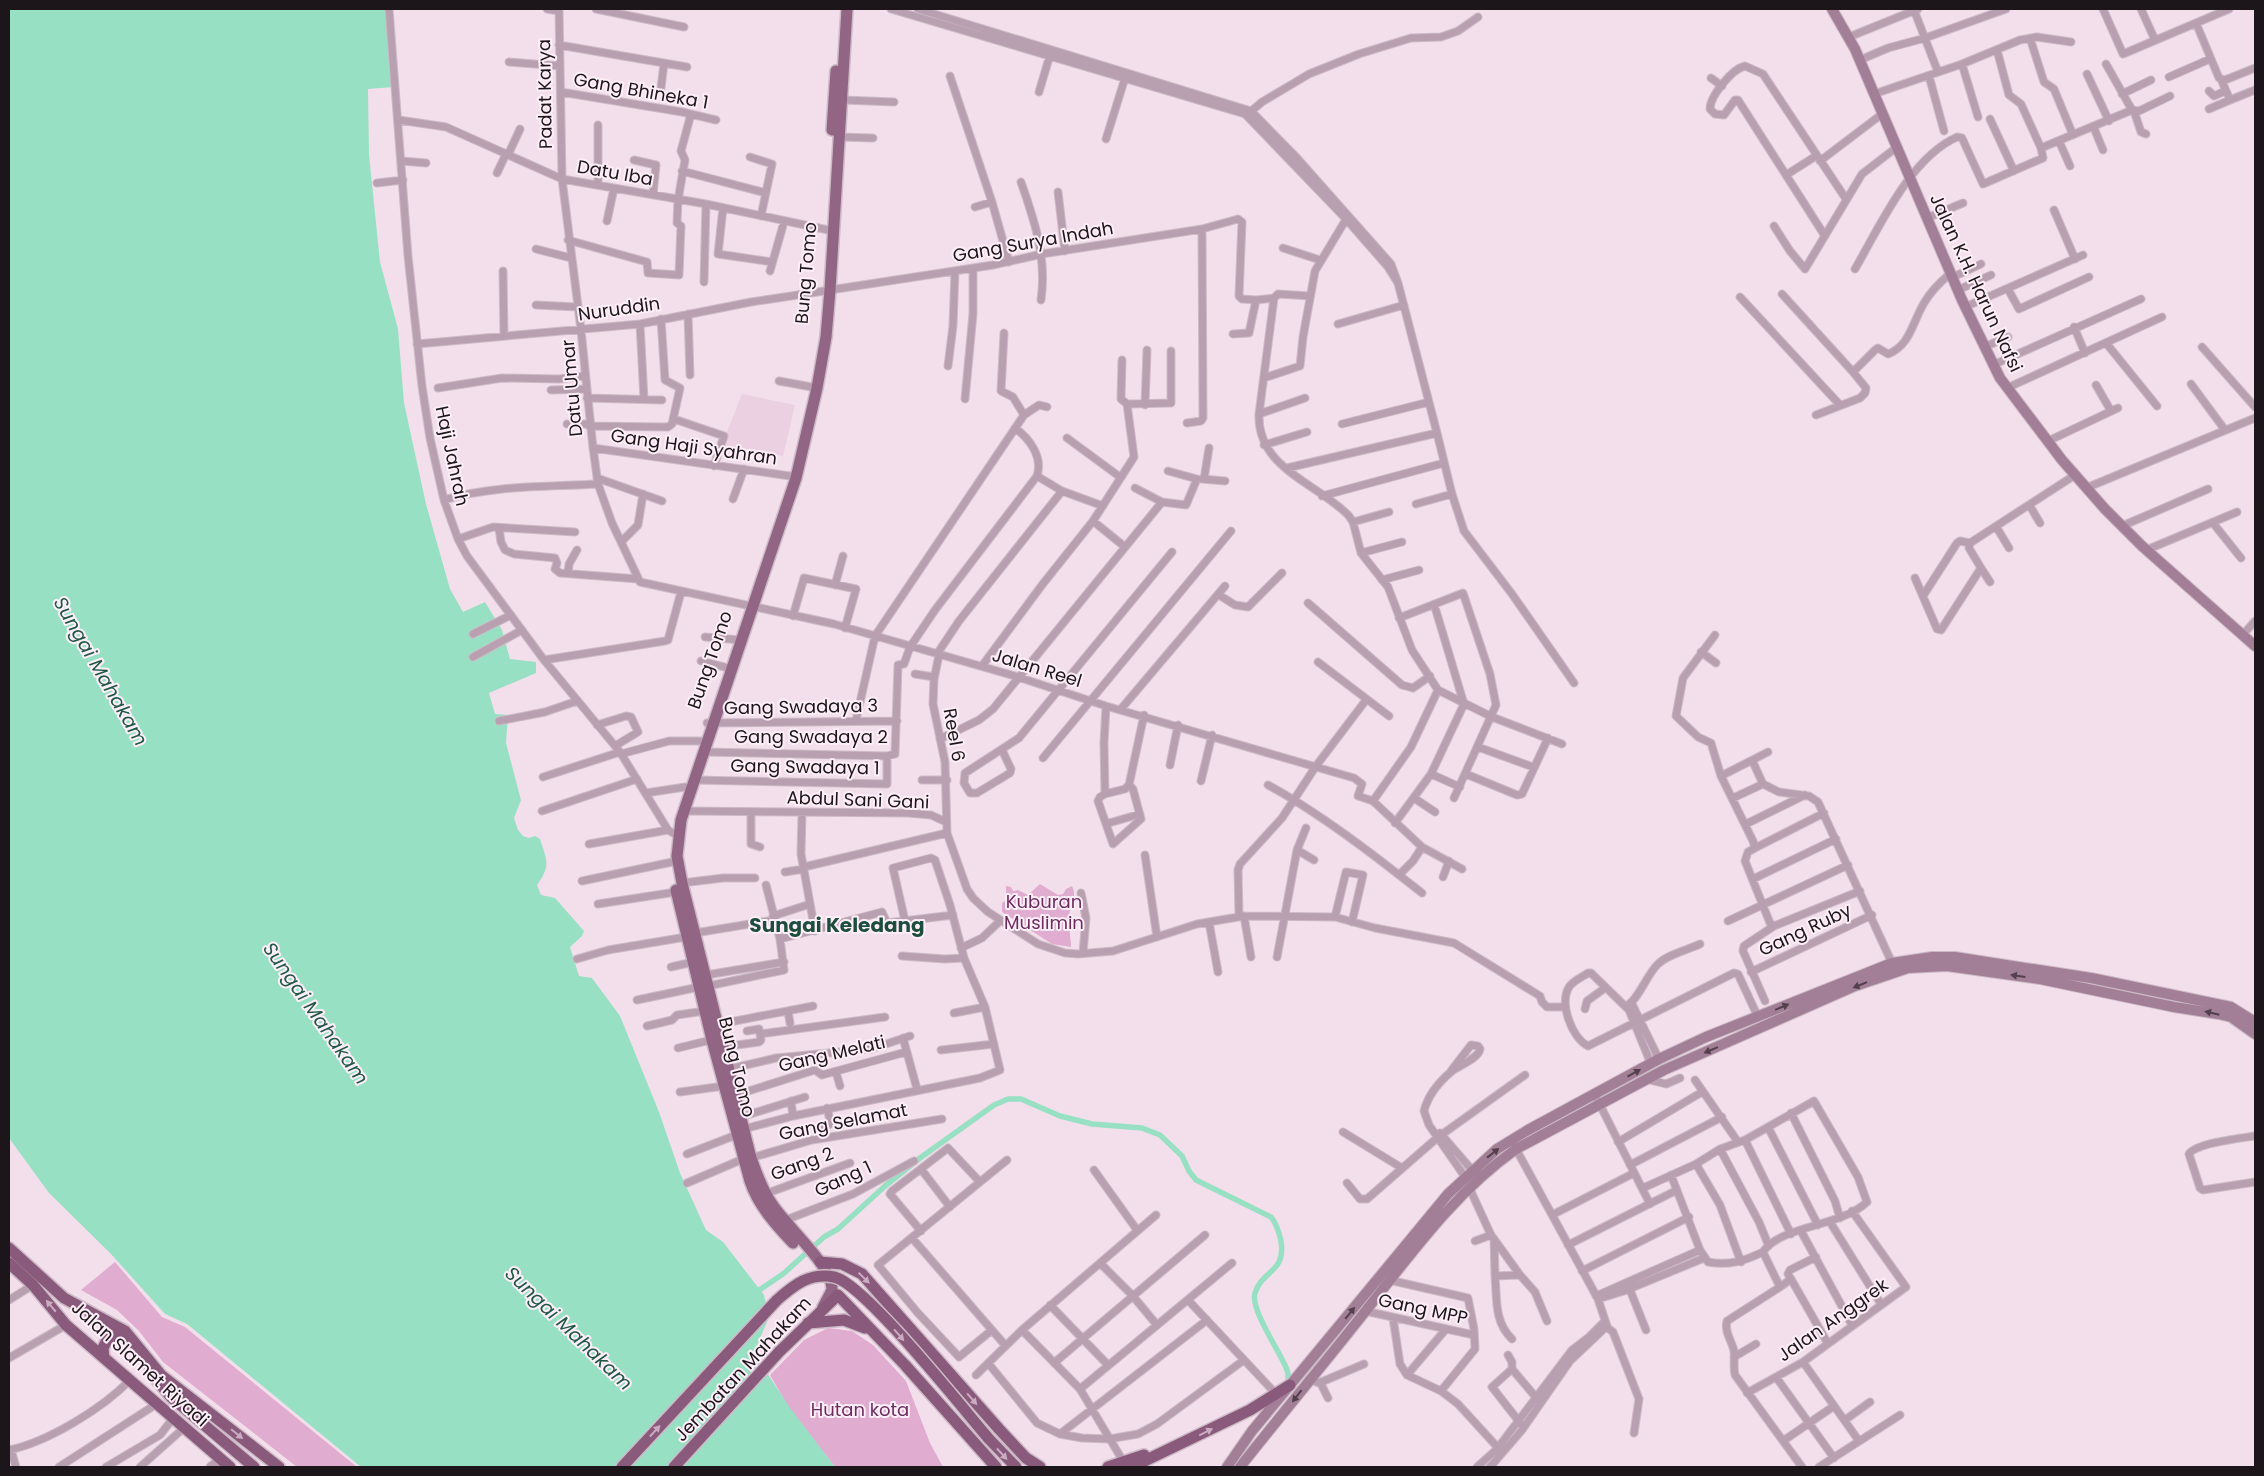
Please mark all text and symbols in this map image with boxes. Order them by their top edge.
street label: Padat Karya [531,39,558,149]
street label: Gang Bhineka 1 [572,66,710,115]
street label: Datu Iba [575,154,655,191]
street label: Jalan K.H. Harun Nafsi [1924,190,2029,376]
street label: Gang Surya Indah [951,215,1115,268]
street label: Bung Tomo [789,221,822,325]
street label: Nuruddin [576,290,662,327]
street label: Datu Umar [555,338,588,438]
street label: Haji Jahrah [430,403,475,508]
street label: Gang Haji Syahran [609,422,779,471]
water label: Sungai Mahakam [47,592,154,751]
street label: Bung Tomo [681,607,738,712]
street label: Jalan Reel [989,642,1085,693]
street label: Gang Swadaya 3 [724,693,878,720]
street label: Reel 6 [937,706,971,764]
street label: Gang Swadaya 2 [734,724,888,749]
street label: Gang Swadaya 1 [730,753,880,780]
street label: Abdul Sani Gani [786,785,930,814]
park label: Kuburan Muslimin [1004,889,1084,935]
street label: Gang Ruby [1754,897,1855,962]
district label: Sungai Keledang [749,911,925,939]
water label: Sungai Mahakam [256,937,375,1090]
one-way arrow [2010,972,2026,980]
one-way arrow [1852,981,1867,989]
one-way arrow [1775,1002,1789,1010]
one-way arrow [2205,1009,2220,1017]
street label: Bung Tomo [713,1014,762,1120]
street label: Gang Melati [776,1029,888,1078]
one-way arrow [1703,1046,1718,1054]
one-way arrow [1627,1069,1641,1077]
street label: Gang Selamat [777,1097,909,1146]
street label: Gang 2 [767,1141,837,1186]
one-way arrow [1486,1148,1500,1158]
street label: Gang 1 [810,1154,875,1203]
water label: Sungai Mahakam [499,1260,638,1396]
one-way arrow [858,1272,870,1284]
street label: Jalan Anggrek [1772,1272,1894,1367]
street label: Gang MPP [1376,1287,1470,1330]
street label: Jembatan Mahakam [669,1291,817,1447]
street label: Jalan Slamet Riyadi [66,1295,215,1432]
one-way arrow [45,1300,56,1313]
one-way arrow [1345,1307,1356,1320]
one-way arrow [893,1329,904,1341]
one-way arrow [1291,1389,1302,1402]
one-way arrow [966,1392,978,1404]
park label: Hutan kota [811,1397,909,1422]
one-way arrow [649,1426,661,1438]
one-way arrow [230,1428,243,1439]
one-way arrow [1199,1428,1213,1436]
one-way arrow [996,1447,1008,1459]

